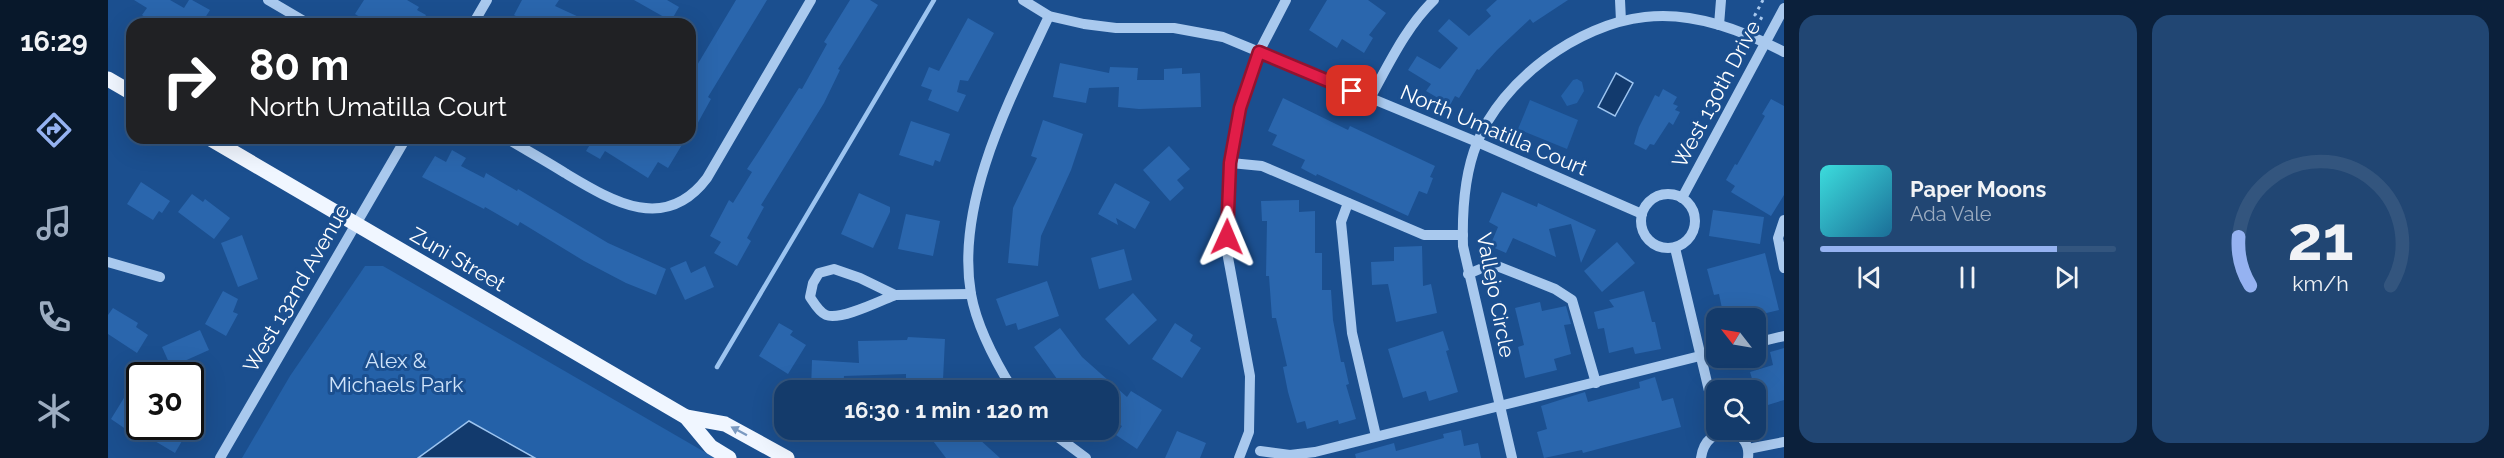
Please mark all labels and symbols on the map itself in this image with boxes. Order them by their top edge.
street label: West 130th Drive [1667,16,1765,172]
pin [1326,65,1377,116]
street label: North Umatilla Court [1397,79,1591,181]
street label: West 132nd Avenue [238,199,354,377]
position arrow [1195,205,1259,269]
street label: Zuni Street [406,222,510,296]
street label: Vallejo Circle [1472,231,1520,359]
north arrow [1706,308,1766,368]
park label: Alex & Michaels Park [329,348,463,397]
speed limit sign: 30 [126,362,204,440]
one-way arrow [730,426,747,436]

